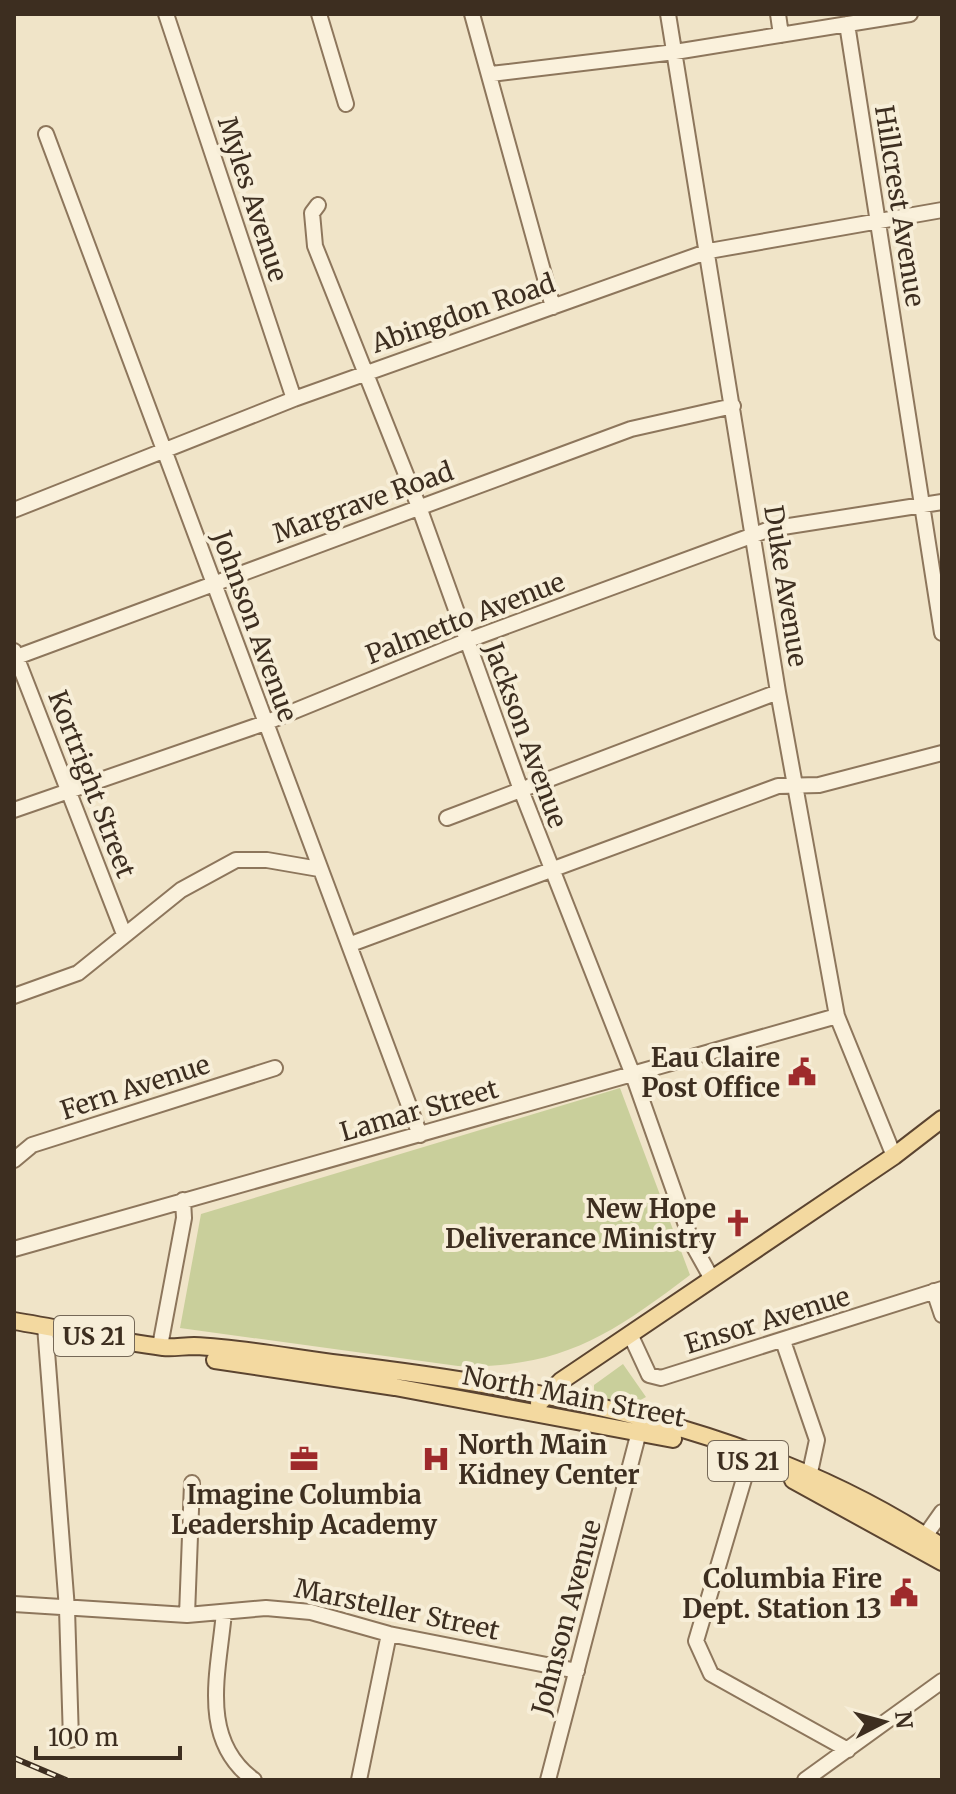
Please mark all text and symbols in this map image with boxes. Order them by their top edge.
street label: Hillcrest Avenue [868,103,932,309]
street label: Myles Avenue [211,112,295,286]
street label: Abingdon Road [366,266,559,360]
street label: Margrave Road [268,454,458,550]
street label: Duke Avenue [757,503,815,669]
street label: Johnson Avenue [205,525,305,726]
street label: Palmetto Avenue [361,565,569,671]
street label: Jackson Avenue [477,637,575,832]
street label: Kortright Street [41,686,143,882]
place label: Eau Claire Post Office [641,1041,780,1104]
street label: Fern Avenue [56,1047,214,1127]
public building icon: Eau Claire Post Office [787,1057,817,1087]
street label: Lamar Street [336,1072,502,1148]
place label: New Hope Deliverance Ministry [445,1192,717,1255]
church icon: New Hope Deliverance Ministry [723,1208,753,1238]
street label: Ensor Avenue [681,1279,853,1361]
road number: US 21 [54,1316,134,1356]
street label: North Main Street [460,1358,688,1434]
place label: North Main Kidney Center [458,1428,640,1491]
road number: US 21 [708,1441,788,1481]
office icon: Imagine Columbia Leadership Academy [289,1444,319,1474]
hospital icon: North Main Kidney Center [421,1444,451,1474]
place label: Imagine Columbia Leadership Academy [171,1478,438,1541]
street label: Johnson Avenue [524,1516,608,1719]
place label: Columbia Fire Dept. Station 13 [682,1562,882,1625]
street label: Marsteller Street [291,1571,503,1647]
public building icon: Columbia Fire Dept. Station 13 [889,1578,919,1608]
north arrow [844,1682,924,1762]
scale bar [36,1710,180,1760]
text: N [889,1710,919,1731]
text: 100 m [48,1722,119,1753]

